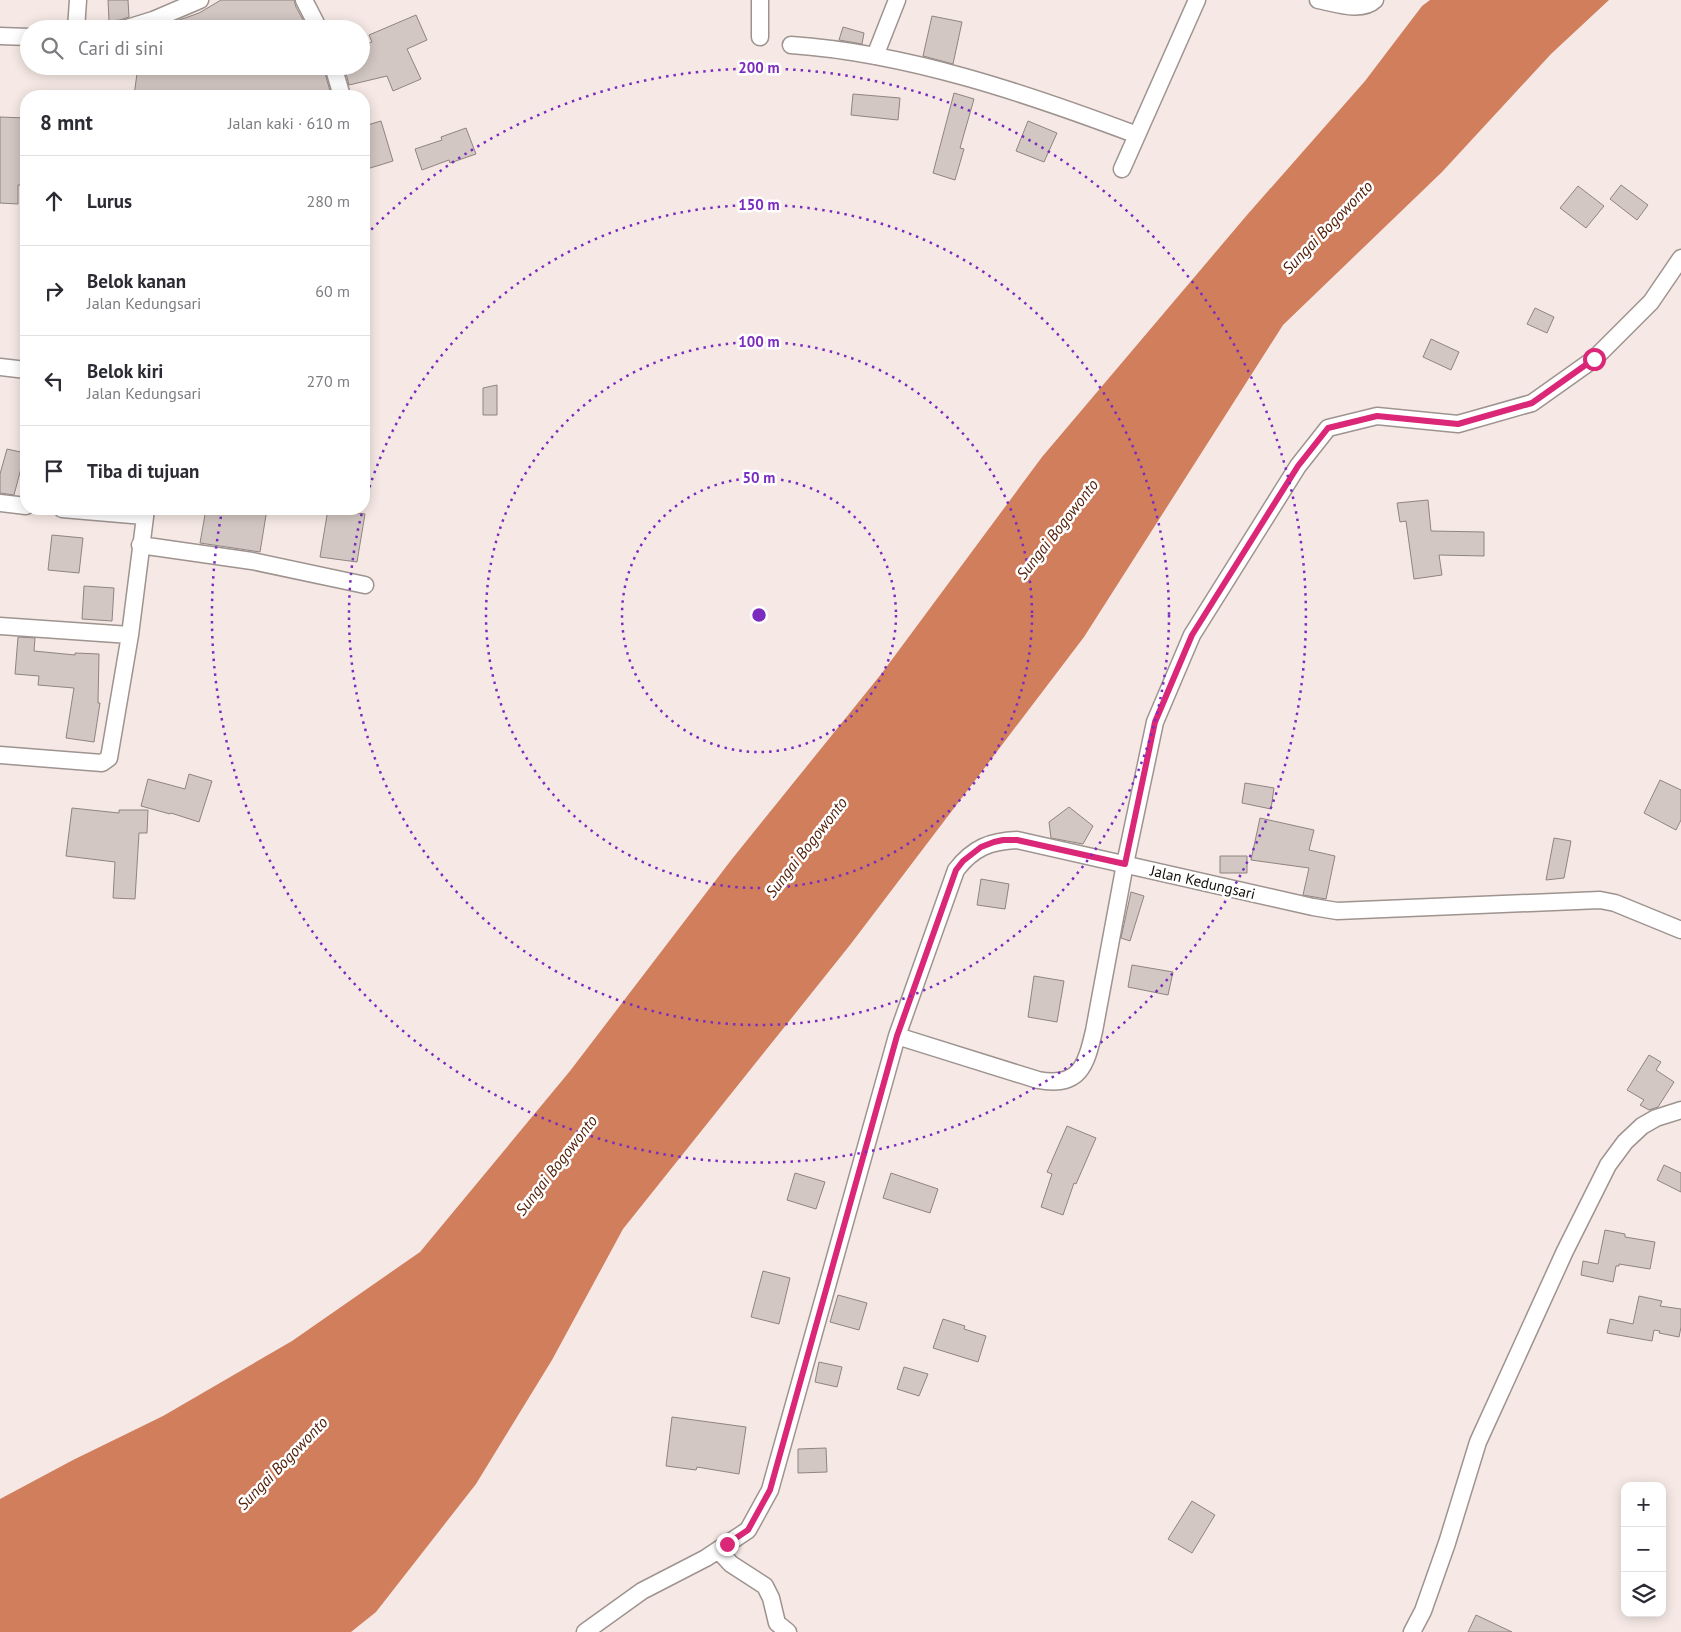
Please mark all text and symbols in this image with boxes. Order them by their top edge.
search box [20,20,370,75]
icon: search [38,34,66,62]
text: Cari di sini [78,36,164,60]
text: 200 m [738,58,780,77]
text: 8 mnt [40,109,93,136]
text: Jalan kaki · 610 m [228,113,350,133]
water label: Sungai Bogowonto [1277,176,1377,278]
icon: ahead [40,187,68,215]
text: Lurus [87,189,132,213]
text: 280 m [307,191,350,211]
text: 150 m [738,195,780,214]
text: Belok kanan [87,269,186,293]
icon: right [40,277,68,305]
text: 60 m [315,281,350,301]
text: Jalan Kedungsari [87,293,201,313]
text: 100 m [738,332,780,351]
route start [1583,348,1606,371]
text: Belok kiri [87,359,163,383]
icon: left [40,367,68,395]
text: 270 m [307,371,350,391]
text: Jalan Kedungsari [87,383,201,403]
icon: arrive [40,457,68,485]
text: Tiba di tujuan [87,459,199,483]
text: 50 m [743,468,775,487]
water label: Sungai Bogowonto [1012,475,1102,583]
centre of rings [750,606,768,624]
water label: Sungai Bogowonto [761,793,851,901]
street label: Jalan Kedungsari [1148,860,1257,903]
water label: Sungai Bogowonto [511,1111,601,1219]
water label: Sungai Bogowonto [232,1412,332,1514]
map controls [1621,1482,1666,1617]
button: + [1621,1482,1666,1527]
button: − [1621,1527,1666,1572]
route end [716,1533,739,1556]
button: layers [1621,1572,1666,1617]

